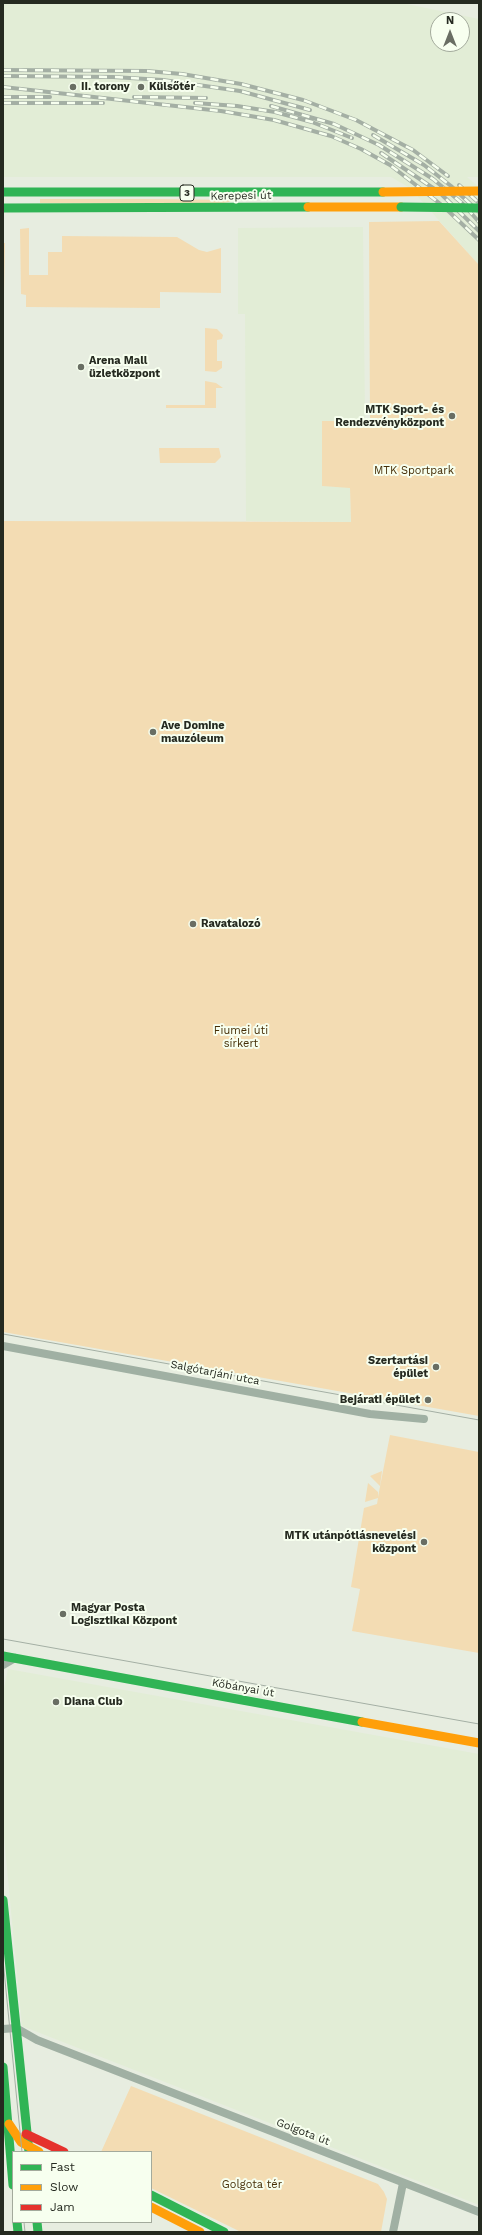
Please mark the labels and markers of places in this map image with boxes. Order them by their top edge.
place label: II. torony [81,80,130,94]
place label: Külsőtér [149,80,195,94]
marker: II. torony [68,82,78,92]
marker: Külsőtér [136,82,146,92]
place label: Arena Mall üzletközpont [89,354,160,380]
marker: Arena Mall üzletközpont [76,362,86,372]
place label: MTK Sport- és Rendezvényközpont [335,403,444,429]
marker: MTK Sport- és Rendezvényközpont [447,411,457,421]
place label: Ave Domine mauzóleum [161,719,225,745]
marker: Ave Domine mauzóleum [148,727,158,737]
place label: Ravatalozó [201,917,261,931]
marker: Ravatalozó [188,919,198,929]
place label: Szertartási épület [368,1354,428,1380]
marker: Szertartási épület [431,1362,441,1372]
place label: Bejárati épület [340,1393,420,1407]
marker: Bejárati épület [423,1395,433,1405]
place label: MTK utánpótlásnevelési központ [284,1529,416,1555]
marker: MTK utánpótlásnevelési központ [419,1537,429,1547]
place label: Magyar Posta Logisztikai Központ [71,1601,177,1627]
marker: Magyar Posta Logisztikai Központ [58,1609,68,1619]
place label: Diana Club [64,1695,123,1709]
marker: Diana Club [51,1697,61,1707]

